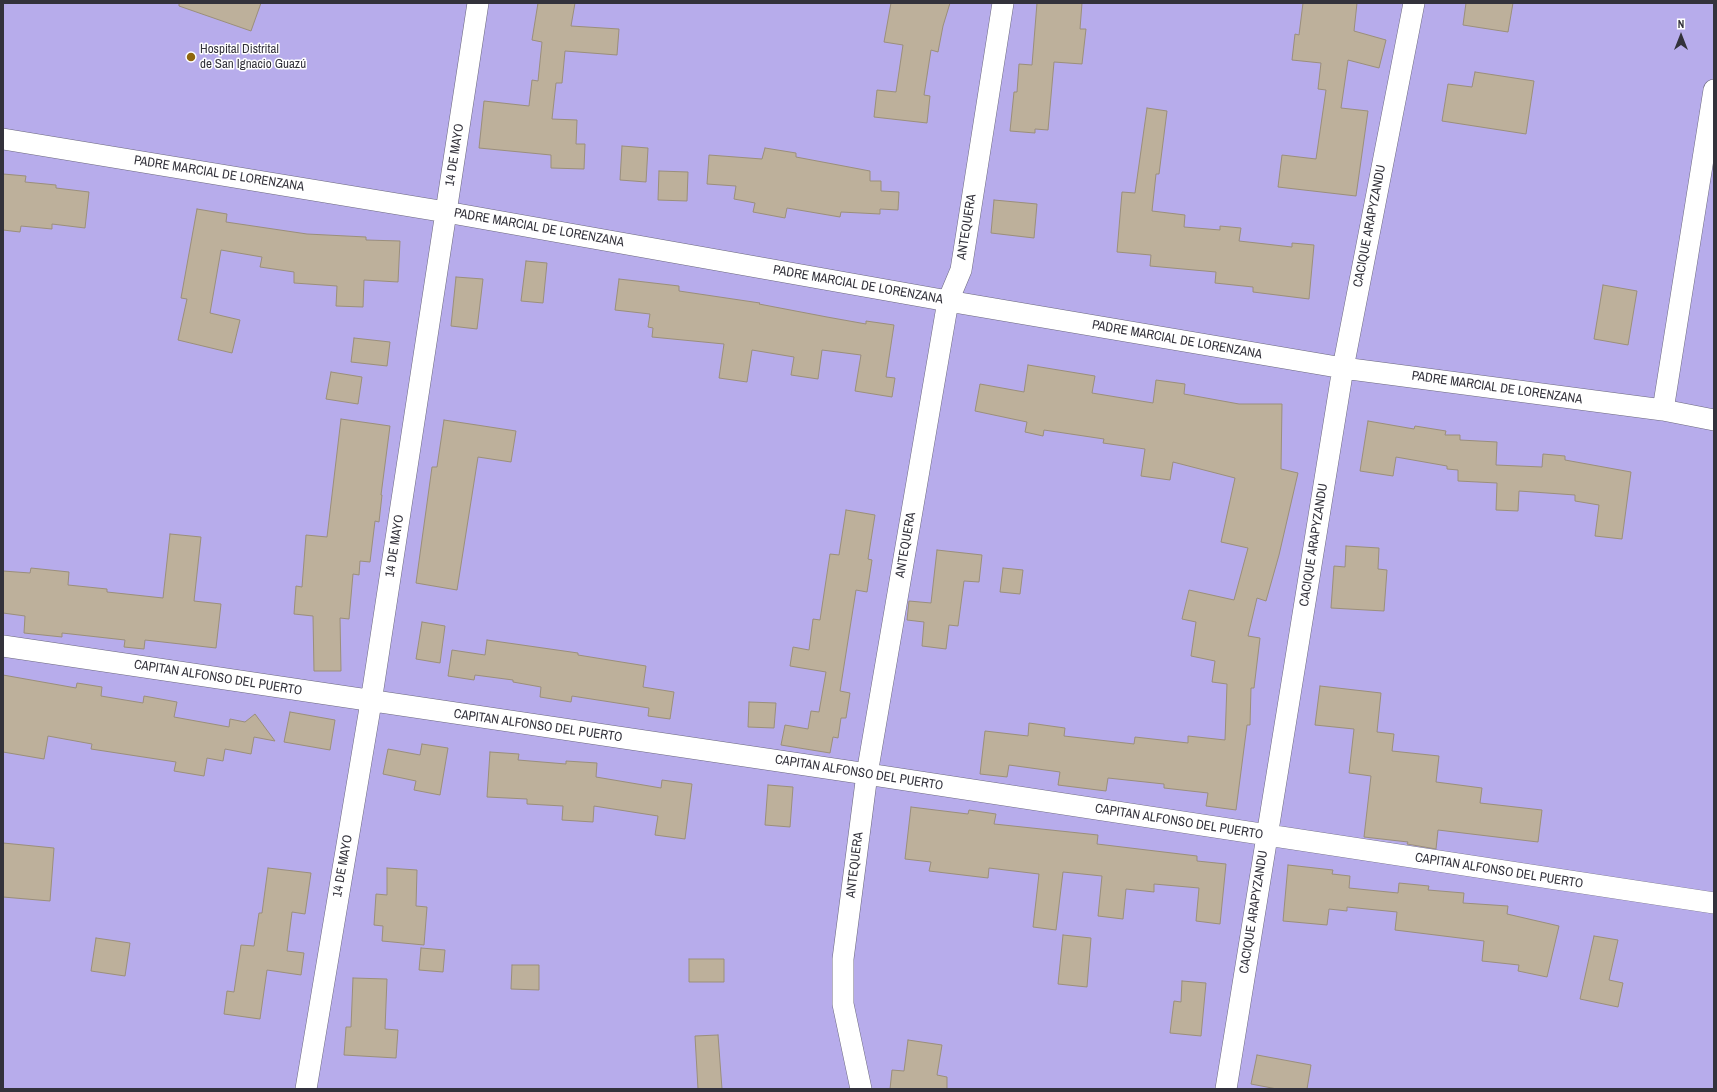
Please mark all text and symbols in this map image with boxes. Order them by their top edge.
north arrow [1661,16,1701,56]
text: N [1678,17,1684,31]
place label: Hospital Distrital de San Ignacio Guazú [200,42,306,73]
marker: Hospital Distrital de San Ignacio Guazú [185,51,197,63]
street label: 14 DE MAYO [442,123,468,187]
street label: PADRE MARCIAL DE LORENZANA [133,153,305,195]
street label: CACIQUE ARAPYZANDU [1350,163,1390,289]
street label: ANTEQUERA [954,193,980,261]
street label: PADRE MARCIAL DE LORENZANA [453,205,625,251]
street label: PADRE MARCIAL DE LORENZANA [772,262,944,308]
street label: PADRE MARCIAL DE LORENZANA [1091,317,1263,363]
street label: PADRE MARCIAL DE LORENZANA [1411,368,1583,408]
street label: CACIQUE ARAPYZANDU [1297,482,1331,608]
street label: ANTEQUERA [893,511,919,579]
street label: 14 DE MAYO [382,514,408,578]
street label: CAPITAN ALFONSO DEL PUERTO [133,657,303,699]
street label: CAPITAN ALFONSO DEL PUERTO [453,706,623,746]
street label: CAPITAN ALFONSO DEL PUERTO [774,752,944,794]
street label: CAPITAN ALFONSO DEL PUERTO [1094,801,1264,843]
street label: ANTEQUERA [843,831,867,899]
street label: 14 DE MAYO [330,834,356,898]
street label: CACIQUE ARAPYZANDU [1237,849,1271,975]
street label: CAPITAN ALFONSO DEL PUERTO [1414,850,1584,892]

